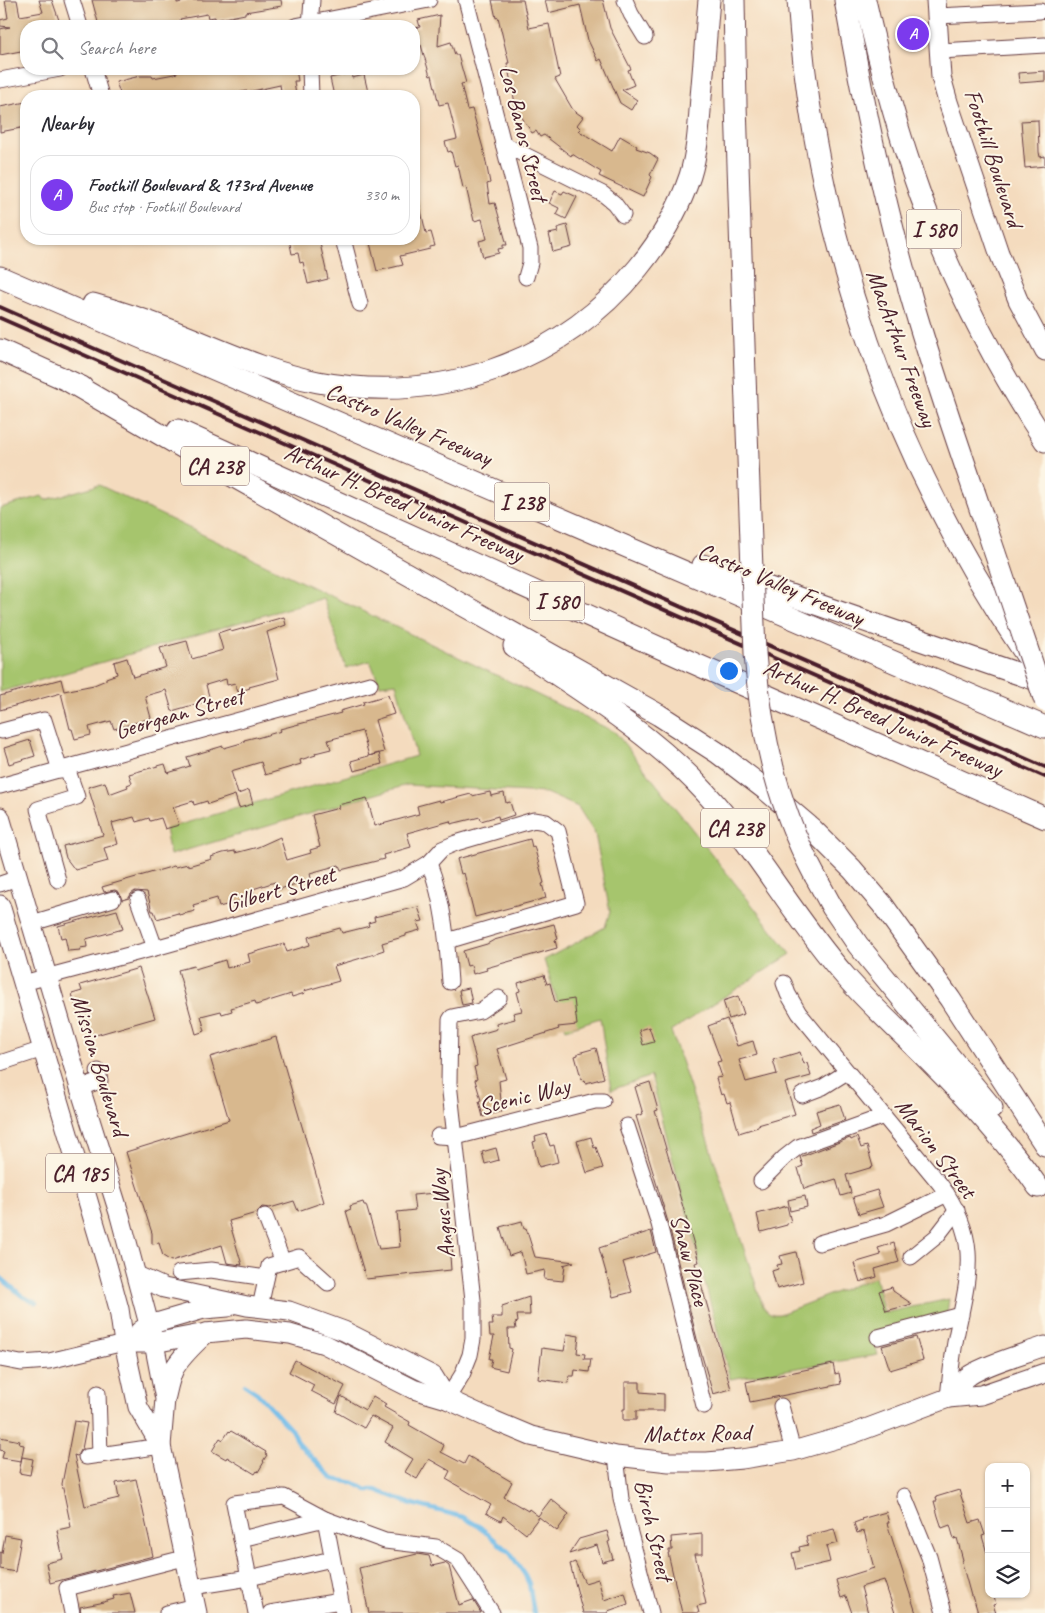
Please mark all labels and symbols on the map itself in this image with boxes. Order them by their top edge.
pin: A [897,15,929,53]
street label: Los Banos Street [493,62,556,207]
street label: Foothill Boulevard [958,85,1031,234]
road number: I 580 [906,210,962,248]
street label: MacArthur Freeway [860,265,945,432]
street label: Castro Valley Freeway [321,375,498,473]
street label: Arthur H. Breed Junior Freeway [280,437,530,570]
road number: CA 238 [181,446,249,486]
road number: I 238 [494,482,550,522]
street label: Castro Valley Freeway [693,535,870,633]
road number: I 580 [530,582,584,620]
street label: Arthur H. Breed Junior Freeway [759,652,1009,785]
your location [716,658,742,684]
street label: Georgean Street [111,680,250,746]
road number: CA 238 [701,808,769,848]
street label: Gilbert Street [222,858,340,919]
street label: Mission Boulevard [64,991,137,1143]
street label: Scenic Way [475,1070,574,1122]
street label: Marion Street [889,1092,985,1206]
road number: CA 185 [46,1154,114,1192]
street label: Angus Way [422,1166,462,1260]
street label: Shaw Place [663,1211,717,1311]
street label: Mattox Road [643,1417,754,1449]
street label: Birch Street [628,1477,681,1586]

